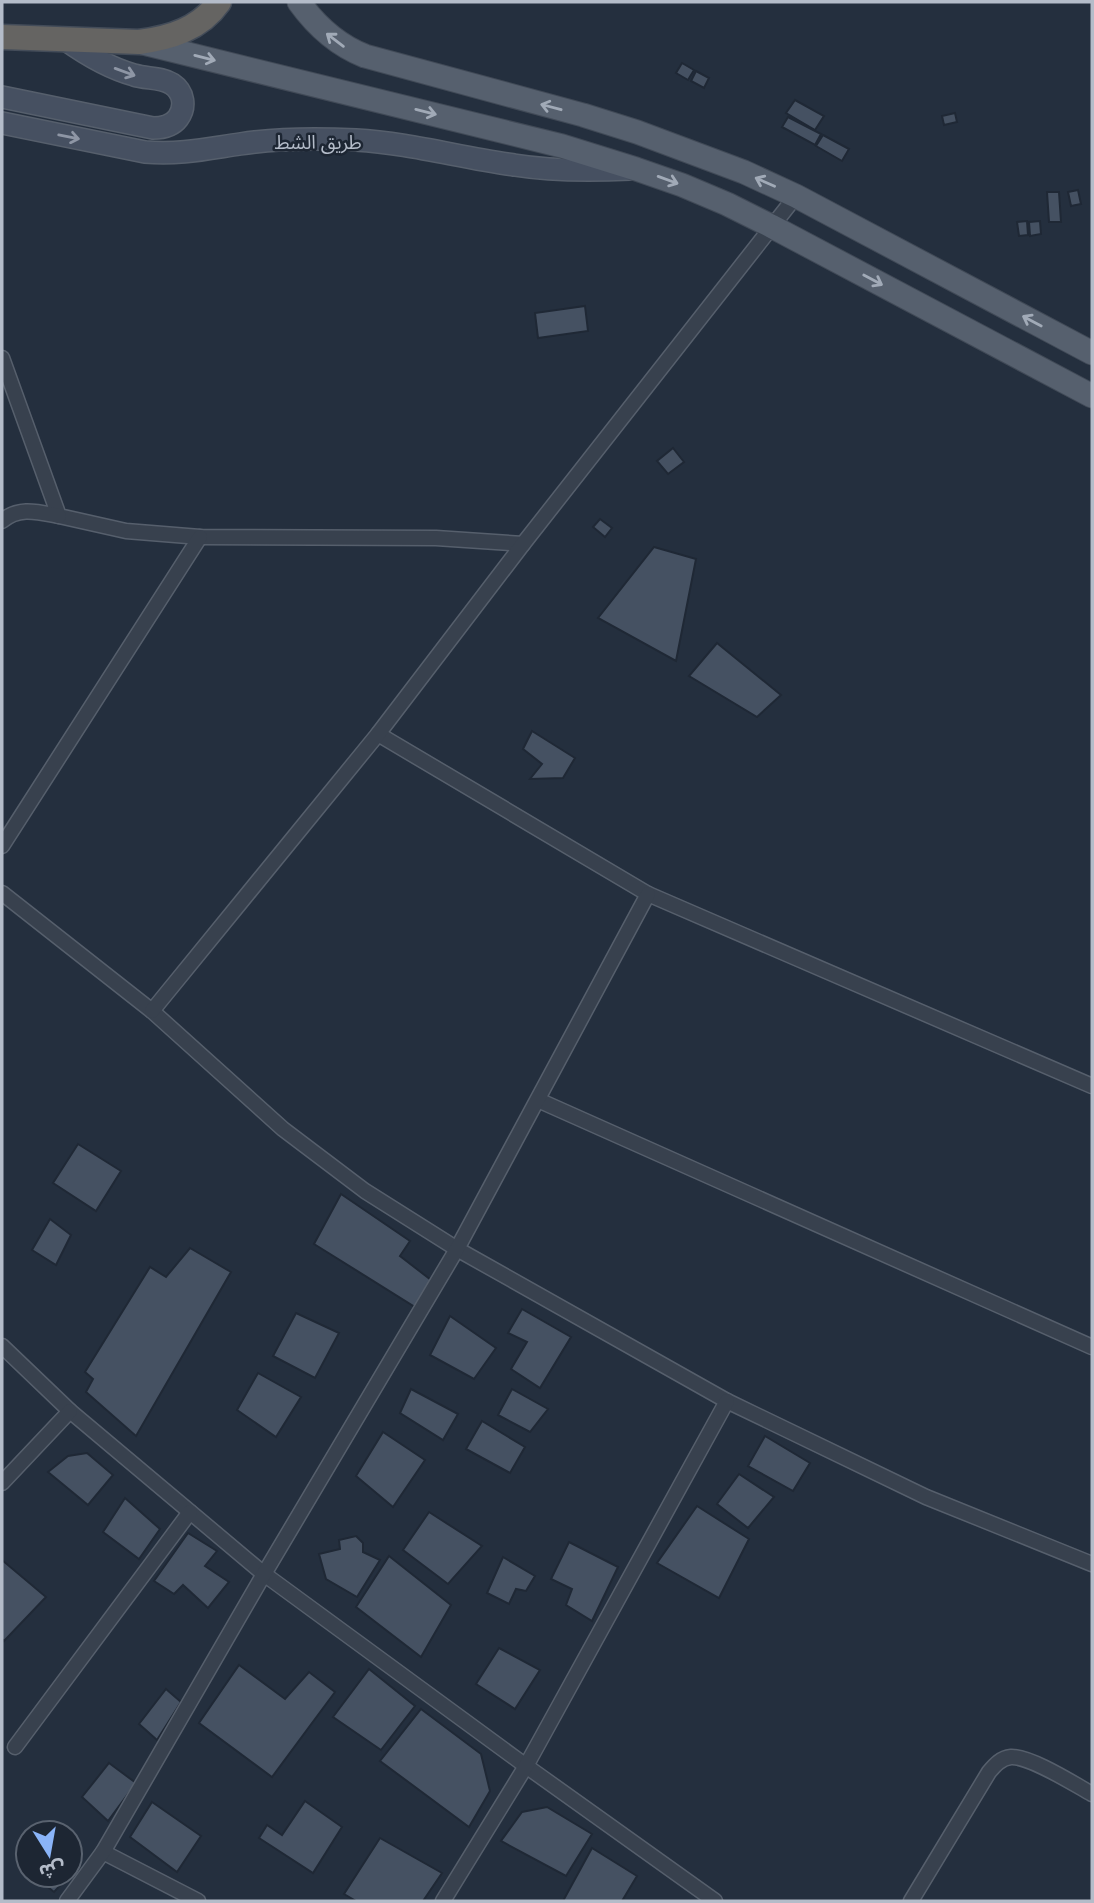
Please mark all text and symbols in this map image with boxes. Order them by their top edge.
one-way arrow [326,32,344,47]
one-way arrow [193,52,216,65]
one-way arrow [114,67,136,79]
one-way arrow [540,99,562,112]
one-way arrow [414,106,437,119]
one-way arrow [57,130,80,144]
street label: طريق الشط [274,130,362,154]
one-way arrow [657,175,679,188]
one-way arrow [755,175,776,188]
one-way arrow [862,273,883,287]
one-way arrow [1022,314,1043,328]
north arrow [14,1819,84,1889]
text: ش [37,1857,67,1885]

